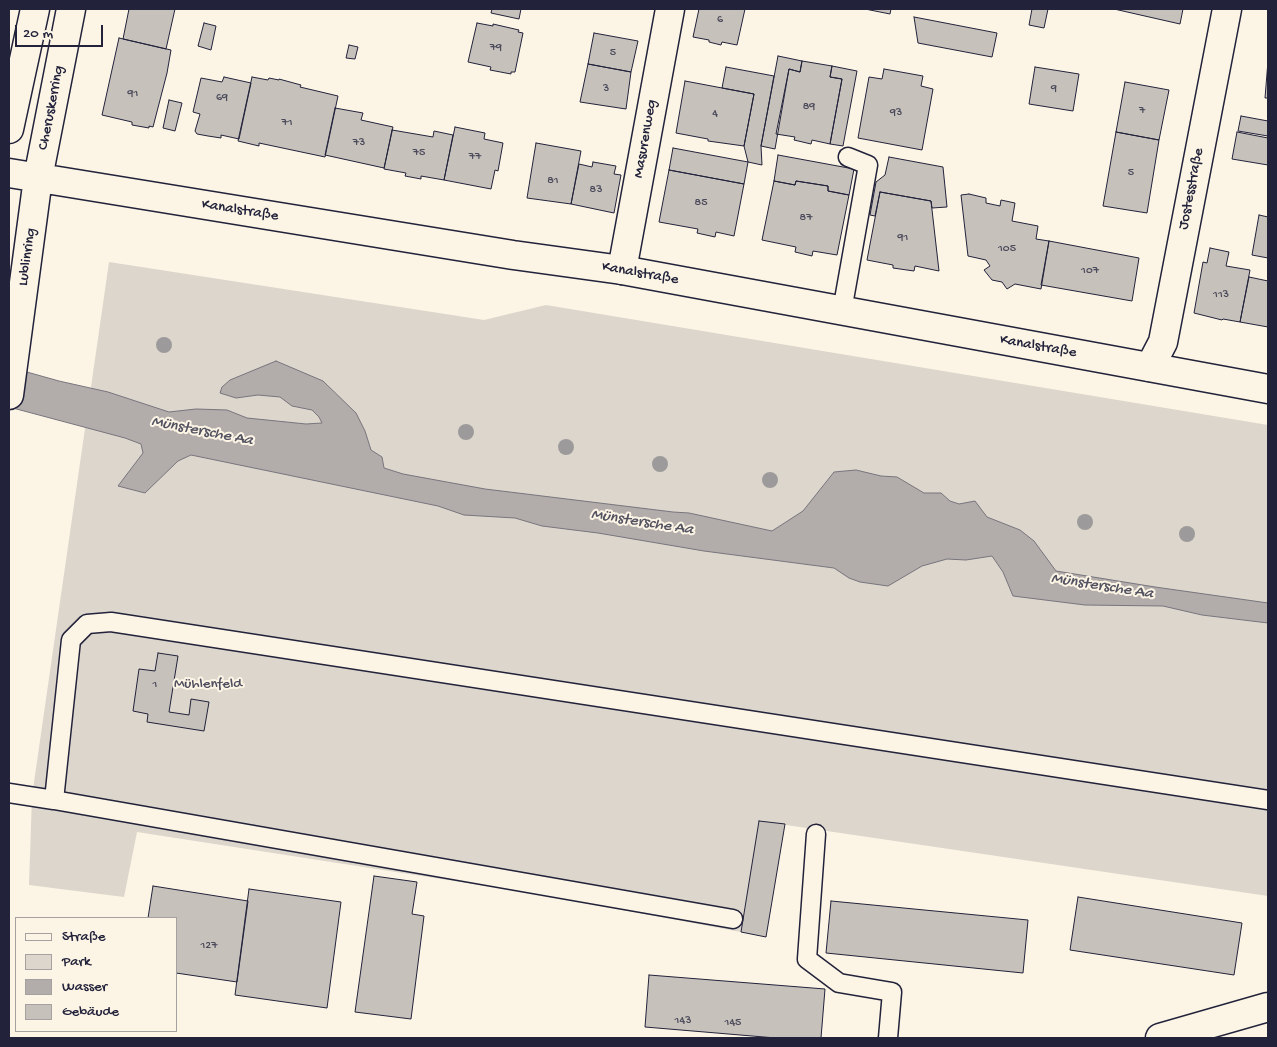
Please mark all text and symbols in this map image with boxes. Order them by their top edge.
house number: 6 [717,13,723,27]
scale bar [18,15,105,47]
text: 20 m [23,25,53,43]
house number: 79 [490,41,502,55]
house number: 5 [610,46,616,60]
street label: Cheruskerring [35,64,69,152]
house number: 3 [603,82,609,96]
house number: 9 [1051,82,1057,96]
house number: 91 [128,87,138,101]
house number: 69 [216,91,228,105]
street label: Masurenweg [630,98,662,180]
house number: 89 [803,100,815,114]
house number: 7 [1139,104,1145,118]
house number: 93 [890,106,902,120]
house number: 4 [712,107,718,121]
house number: 71 [281,116,293,130]
house number: 73 [353,136,365,150]
house number: 75 [413,146,425,160]
street label: Jostesstraße [1175,147,1209,231]
house number: 77 [469,150,481,164]
house number: 5 [1128,166,1134,180]
house number: 81 [547,174,559,188]
house number: 83 [590,183,602,197]
street label: Kanalstraße [200,196,280,226]
house number: 85 [695,196,707,210]
house number: 87 [800,211,812,225]
street label: Lublinring [15,227,41,287]
house number: 91 [898,231,908,245]
house number: 105 [998,242,1016,256]
street label: Kanalstraße [600,258,680,290]
house number: 107 [1081,264,1099,278]
house number: 113 [1213,288,1229,302]
street label: Kanalstraße [998,331,1078,363]
water label: Münstersche Aa [150,413,254,451]
water label: Münstersche Aa [590,505,694,541]
water label: Münstersche Aa [1050,569,1154,605]
park label: Mühlenfeld [174,676,242,694]
house number: 1 [153,678,157,692]
legend [15,917,178,1032]
text: Straße [62,928,106,946]
house number: 127 [201,939,217,953]
text: Park [62,953,91,971]
text: Wasser [62,978,107,996]
text: Gebäude [62,1003,119,1021]
house number: 143 [675,1014,691,1028]
house number: 145 [725,1016,741,1030]

